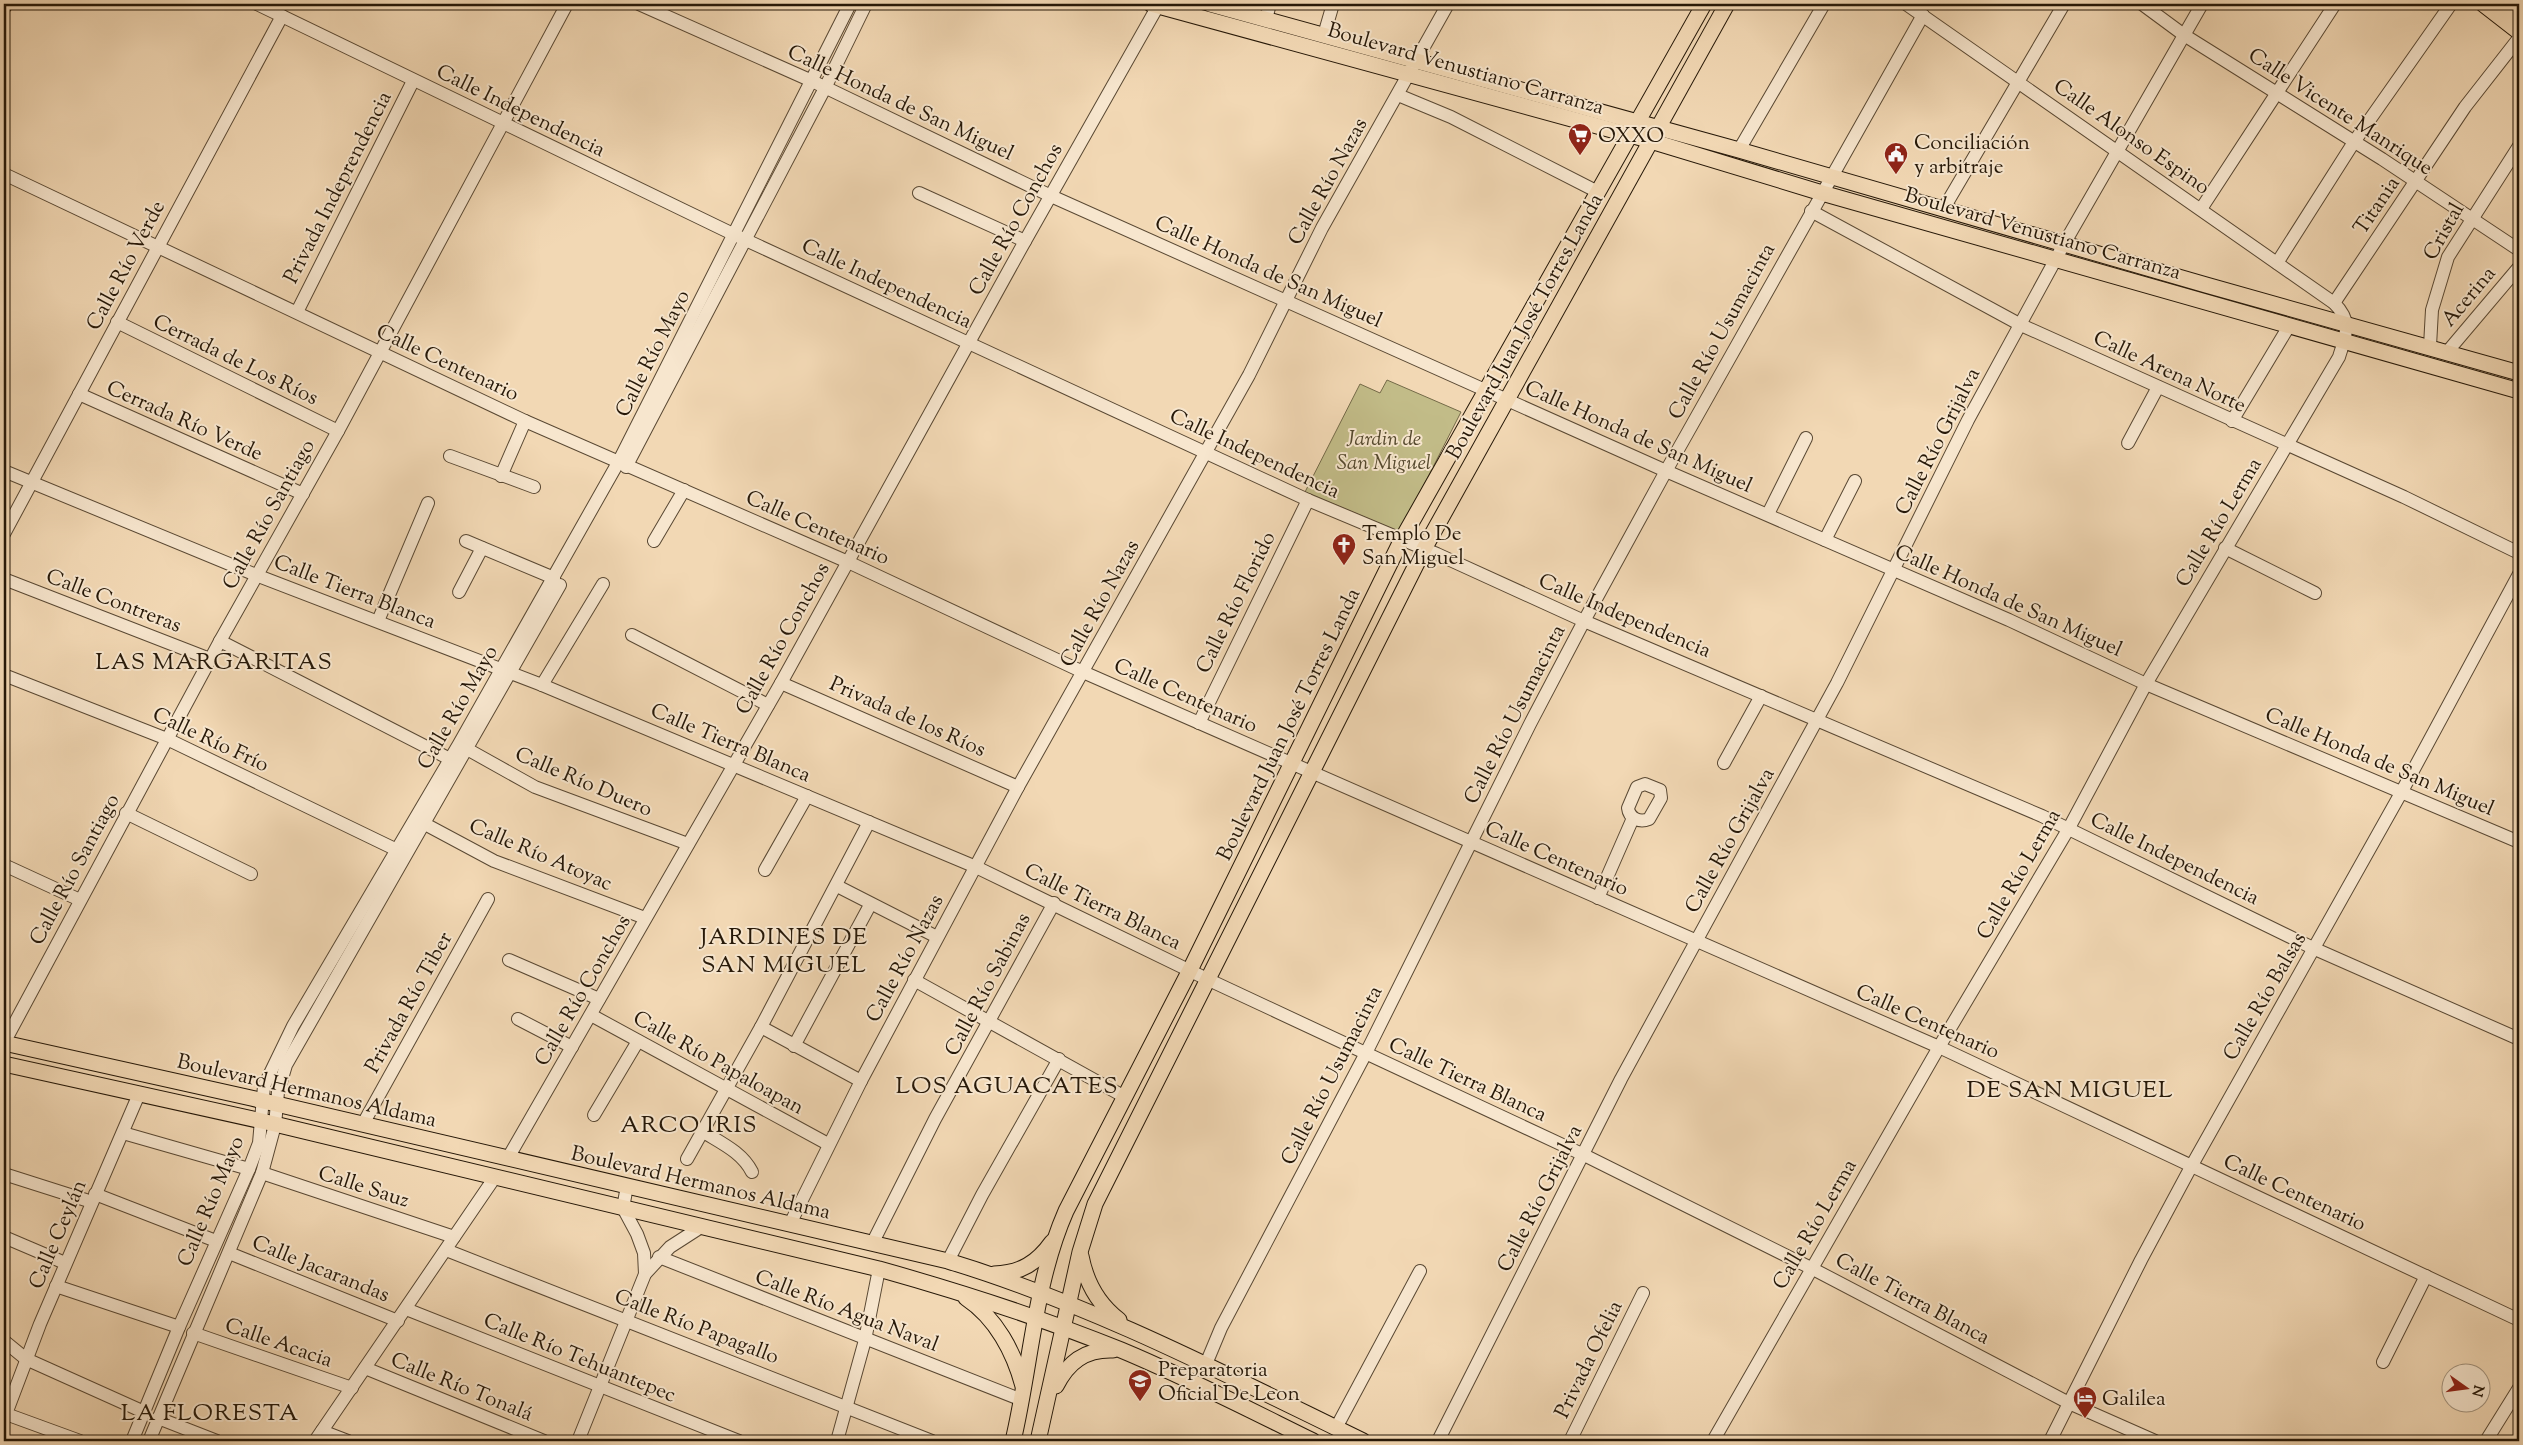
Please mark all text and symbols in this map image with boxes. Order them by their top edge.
street label: Boulevard Venustiano Carranza [1324,16,1607,124]
street label: Calle Honda de San Miguel [782,38,1018,170]
street label: Calle Vicente Manrique [2242,42,2438,184]
street label: Calle Independencia [430,58,610,166]
street label: Calle Alonso Espino [2046,72,2215,203]
street label: Privada Indeprendencia [277,86,400,289]
street label: Calle Río Nazas [1281,113,1376,251]
supermarket icon: OXXO [1567,122,1593,156]
place label: OXXO [1598,122,1664,152]
place label: Conciliación y arbitraje [1914,129,2030,183]
street label: Calle Río Conchos [962,138,1071,302]
public building icon: Conciliación y arbitraje [1883,141,1909,175]
street label: Titania [2347,171,2408,241]
street label: Boulevard Venustiano Carranza [1901,181,2184,289]
street label: Boulevard Juan José Torres Landa [1440,188,1612,465]
street label: Calle Río Verde [80,196,174,336]
street label: Cristal [2417,198,2473,266]
street label: Calle Honda de San Miguel [1150,209,1387,337]
street label: Calle Independencia [796,232,977,338]
street label: Calle Río Usumacinta [1662,238,1784,426]
street label: Acerina [2435,260,2504,334]
street label: Calle Río Mayo [609,285,699,423]
street label: Cerrada de Los Ríos [147,308,323,414]
street label: Calle Centenario [371,318,523,410]
street label: Calle Arena Norte [2088,324,2251,421]
street label: Calle Río Grijalva [1889,363,1989,521]
street label: Cerrada Río Verde [101,374,267,470]
street label: Calle Honda de San Miguel [1520,374,1757,502]
street label: Calle Independencia [1164,402,1345,508]
park label: Jardin de San Miguel [1337,425,1431,479]
street label: Calle Río Santiago [216,434,323,596]
street label: Calle Río Lerma [2169,452,2270,593]
street label: Calle Centenario [741,484,894,574]
place label: Templo De San Miguel [1362,520,1464,574]
street label: Calle Río Florido [1189,527,1284,679]
church icon: Templo De San Miguel [1331,532,1357,566]
street label: Calle Río Nazas [1053,535,1148,673]
street label: Calle Honda de San Miguel [1890,538,2127,666]
street label: Calle Tierra Blanca [269,548,440,638]
street label: Calle Río Conchos [729,557,838,721]
street label: Calle Contreras [41,562,185,641]
street label: Calle Independencia [1533,567,1715,667]
street label: Boulevard Juan José Torres Landa [1211,583,1369,866]
street label: Calle Río Usumacinta [1458,620,1574,810]
street label: Calle Río Mayo [411,640,507,776]
district label: LAS MARGARITAS [95,646,333,680]
street label: Calle Centenario [1109,652,1262,742]
street label: Privada de los Ríos [824,670,990,766]
street label: Calle Tierra Blanca [645,697,815,791]
street label: Calle Río Frío [147,701,273,781]
street label: Calle Honda de San Miguel [2260,701,2499,825]
street label: Calle Río Duero [510,740,657,825]
street label: Calle Río Grijalva [1678,763,1783,919]
street label: Calle Río Santiago [23,789,128,951]
street label: Calle Río Lerma [1970,804,2069,946]
street label: Calle Independencia [2084,806,2264,914]
street label: Calle Río Atoyac [464,812,617,900]
street label: Calle Centenario [1480,815,1633,905]
street label: Calle Tierra Blanca [1019,857,1186,959]
street label: Calle Río Nazas [859,890,952,1028]
street label: Calle Río Sabinas [938,908,1039,1062]
street label: Calle Río Conchos [528,910,639,1072]
district label: JARDINES DE SAN MIGUEL [698,921,868,983]
street label: Privada Río Tiber [359,927,461,1079]
street label: Calle Río Balsas [2217,927,2315,1067]
street label: Calle Centenario [1851,978,2004,1068]
street label: Calle Río Usumacinta [1275,981,1391,1171]
street label: Calle Río Papaloapan [627,1004,809,1123]
street label: Calle Tierra Blanca [1383,1031,1551,1131]
street label: Boulevard Hermanos Aldama [174,1047,440,1137]
district label: LOS AGUACATES [895,1070,1119,1104]
district label: DE SAN MIGUEL [1966,1074,2174,1108]
district label: ARCO IRIS [620,1109,758,1143]
street label: Calle Río Grijalva [1491,1120,1591,1278]
street label: Calle Río Mayo [171,1132,253,1272]
street label: Boulevard Hermanos Aldama [568,1139,834,1229]
street label: Calle Centenario [2218,1148,2370,1240]
street label: Calle Río Lerma [1766,1154,1865,1296]
street label: Calle Sauz [314,1159,413,1217]
street label: Calle Ceylán [22,1175,95,1294]
street label: Calle Jacarandas [247,1229,394,1311]
street label: Calle Tierra Blanca [1829,1246,1995,1353]
street label: Calle Río Agua Naval [750,1263,943,1361]
street label: Calle Río Papagallo [610,1283,783,1373]
street label: Privada Ofelia [1548,1296,1631,1424]
street label: Calle Río Tehuantepec [478,1306,680,1411]
street label: Calle Acacia [220,1311,337,1376]
street label: Calle Río Tonalá [386,1346,537,1430]
place label: Preparatoria Oficial De Leon [1158,1356,1300,1410]
north arrow [2440,1362,2490,1412]
school or university icon: Preparatoria Oficial De Leon [1127,1368,1153,1402]
text: N [2466,1383,2488,1399]
hotel icon: Galilea [2072,1385,2098,1419]
place label: Galilea [2102,1385,2166,1415]
district label: LA FLORESTA [121,1397,299,1431]

